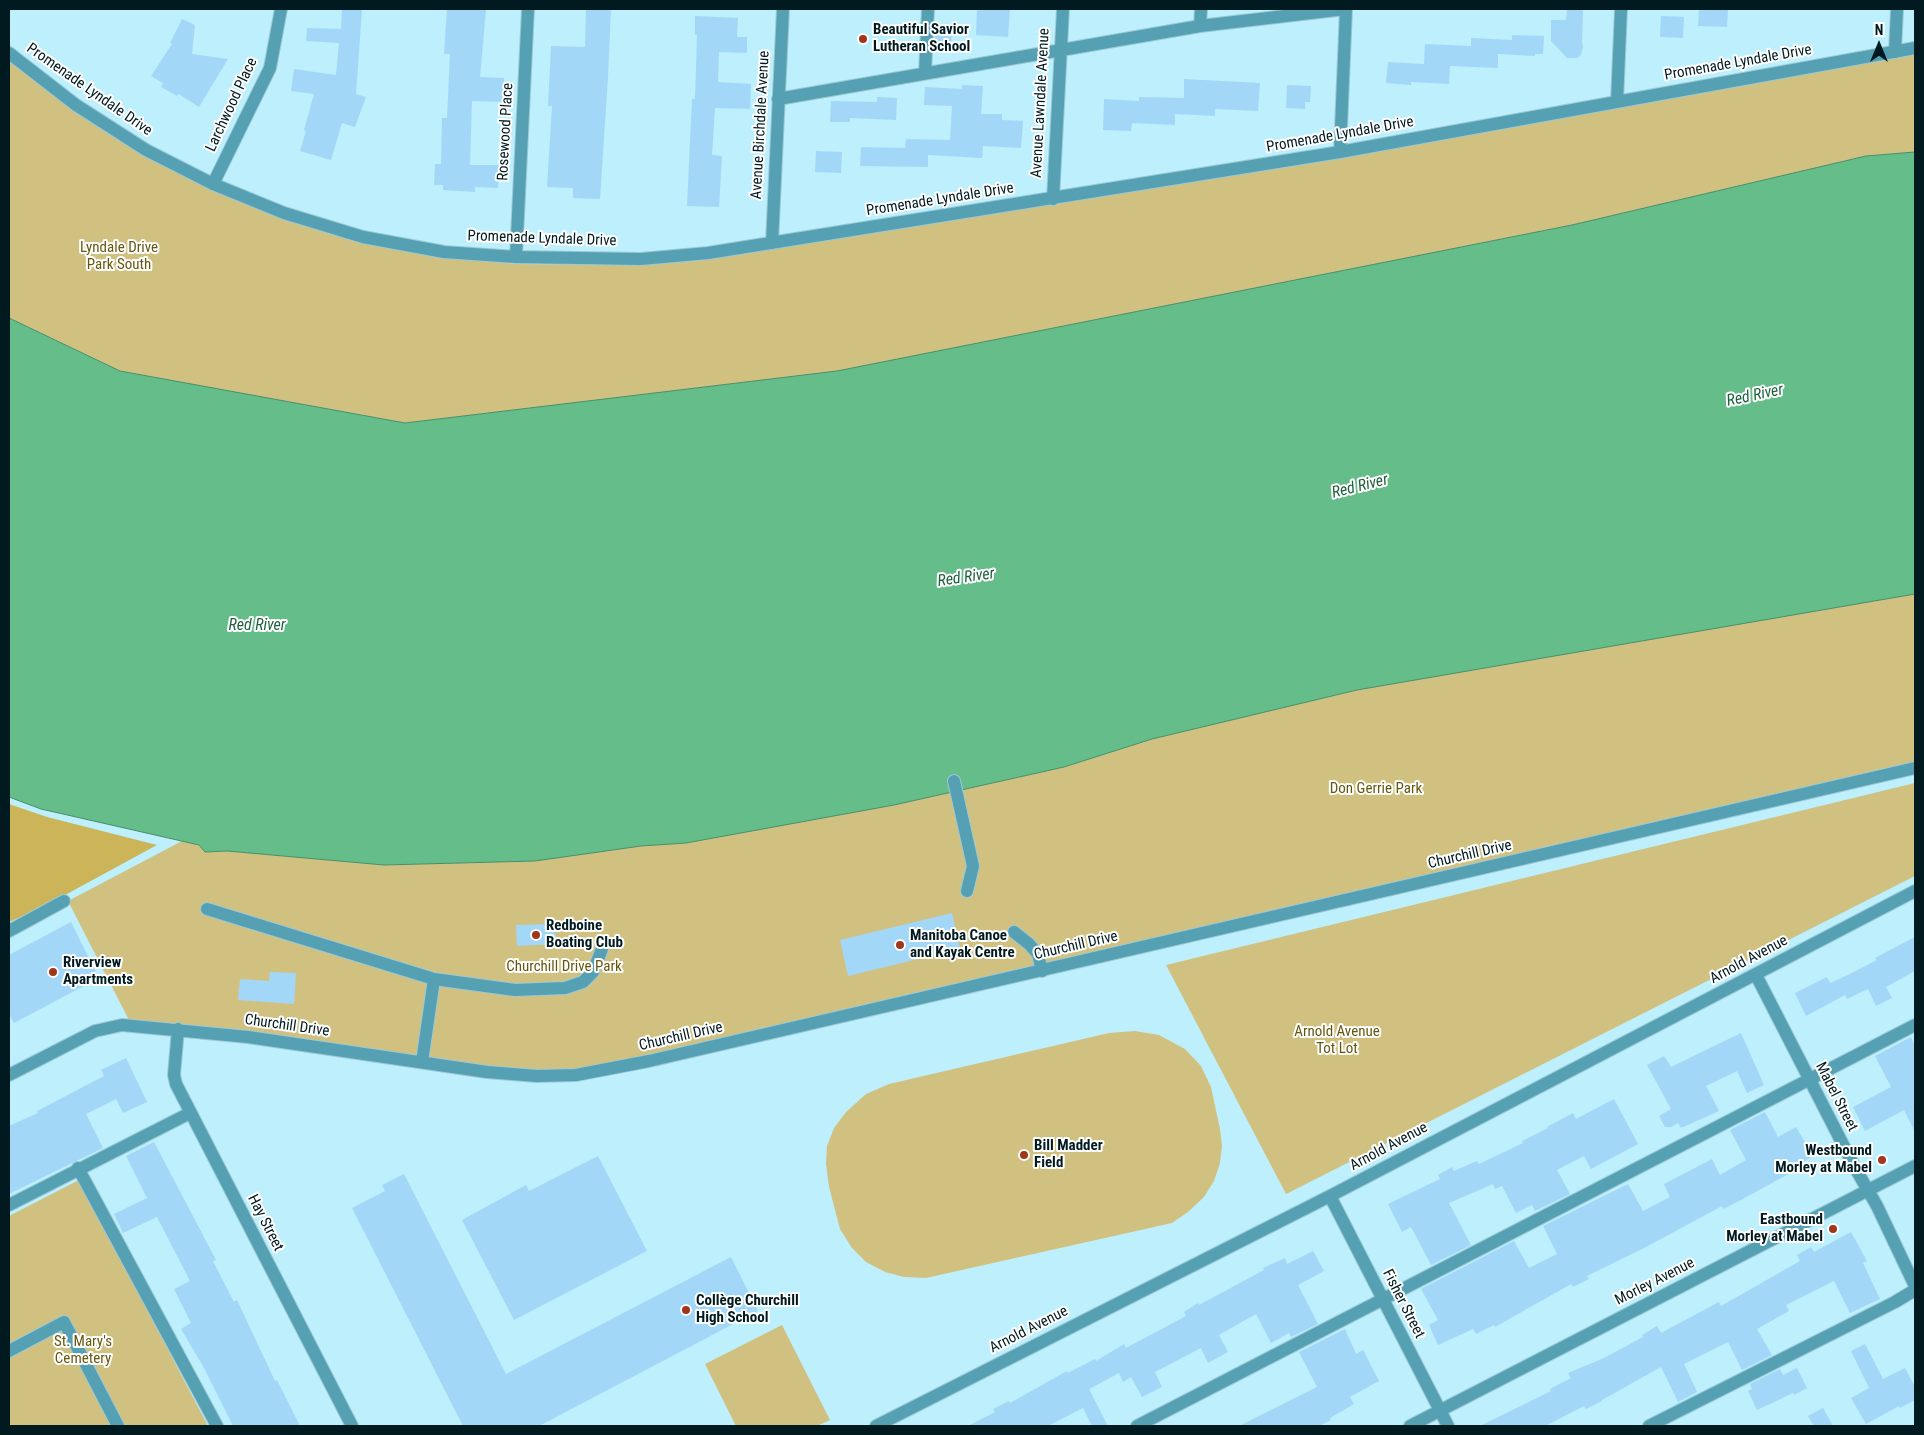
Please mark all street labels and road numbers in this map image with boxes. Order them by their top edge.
street label: Avenue Lawndale Avenue [1028,28,1054,178]
street label: Promenade Lyndale Drive [23,40,155,140]
street label: Promenade Lyndale Drive [1663,41,1813,85]
street label: Avenue Birchdale Avenue [748,50,774,200]
street label: Larchwood Place [202,55,262,155]
street label: Rosewood Place [494,83,518,181]
street label: Promenade Lyndale Drive [1265,113,1415,157]
street label: Promenade Lyndale Drive [865,179,1015,221]
street label: Promenade Lyndale Drive [467,227,617,251]
street label: Churchill Drive [1426,837,1514,873]
street label: Churchill Drive [1032,928,1120,964]
street label: Arnold Avenue [1707,932,1791,988]
street label: Churchill Drive [244,1011,330,1041]
street label: Churchill Drive [637,1019,725,1055]
street label: Mabel Street [1811,1060,1861,1134]
street label: Arnold Avenue [1347,1119,1431,1175]
street label: Hay Street [243,1192,287,1254]
street label: Morley Avenue [1612,1254,1698,1310]
street label: Fisher Street [1378,1267,1428,1341]
street label: Arnold Avenue [987,1303,1071,1357]

